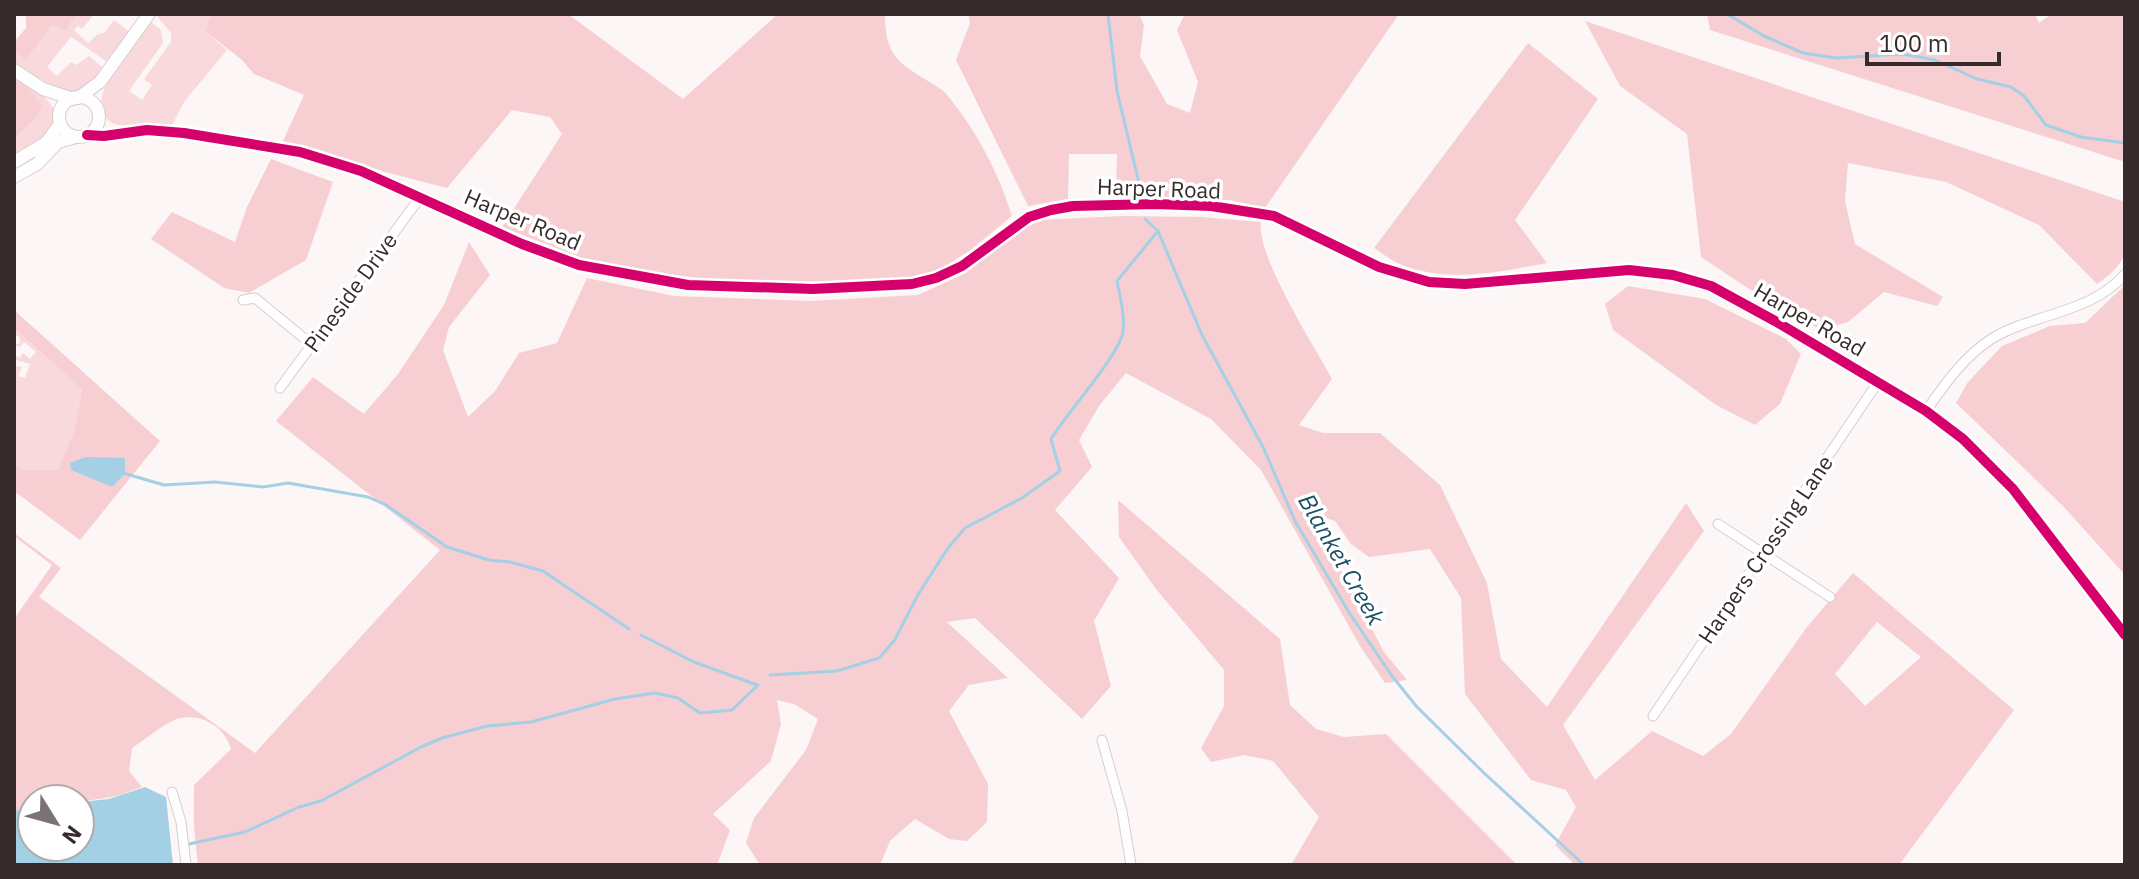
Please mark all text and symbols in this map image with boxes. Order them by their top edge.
scale bar [1867,16,1999,66]
text: 100 m [1879,27,1949,59]
street label: Harper Road [1097,171,1221,205]
street label: Harper Road [460,181,586,257]
street label: Pineside Drive [297,227,403,357]
street label: Harper Road [1749,275,1871,363]
street label: Harpers Crossing Lane [1691,449,1839,649]
water label: Blanket Creek [1291,488,1393,631]
north arrow [16,783,96,863]
text: N [56,820,89,850]

